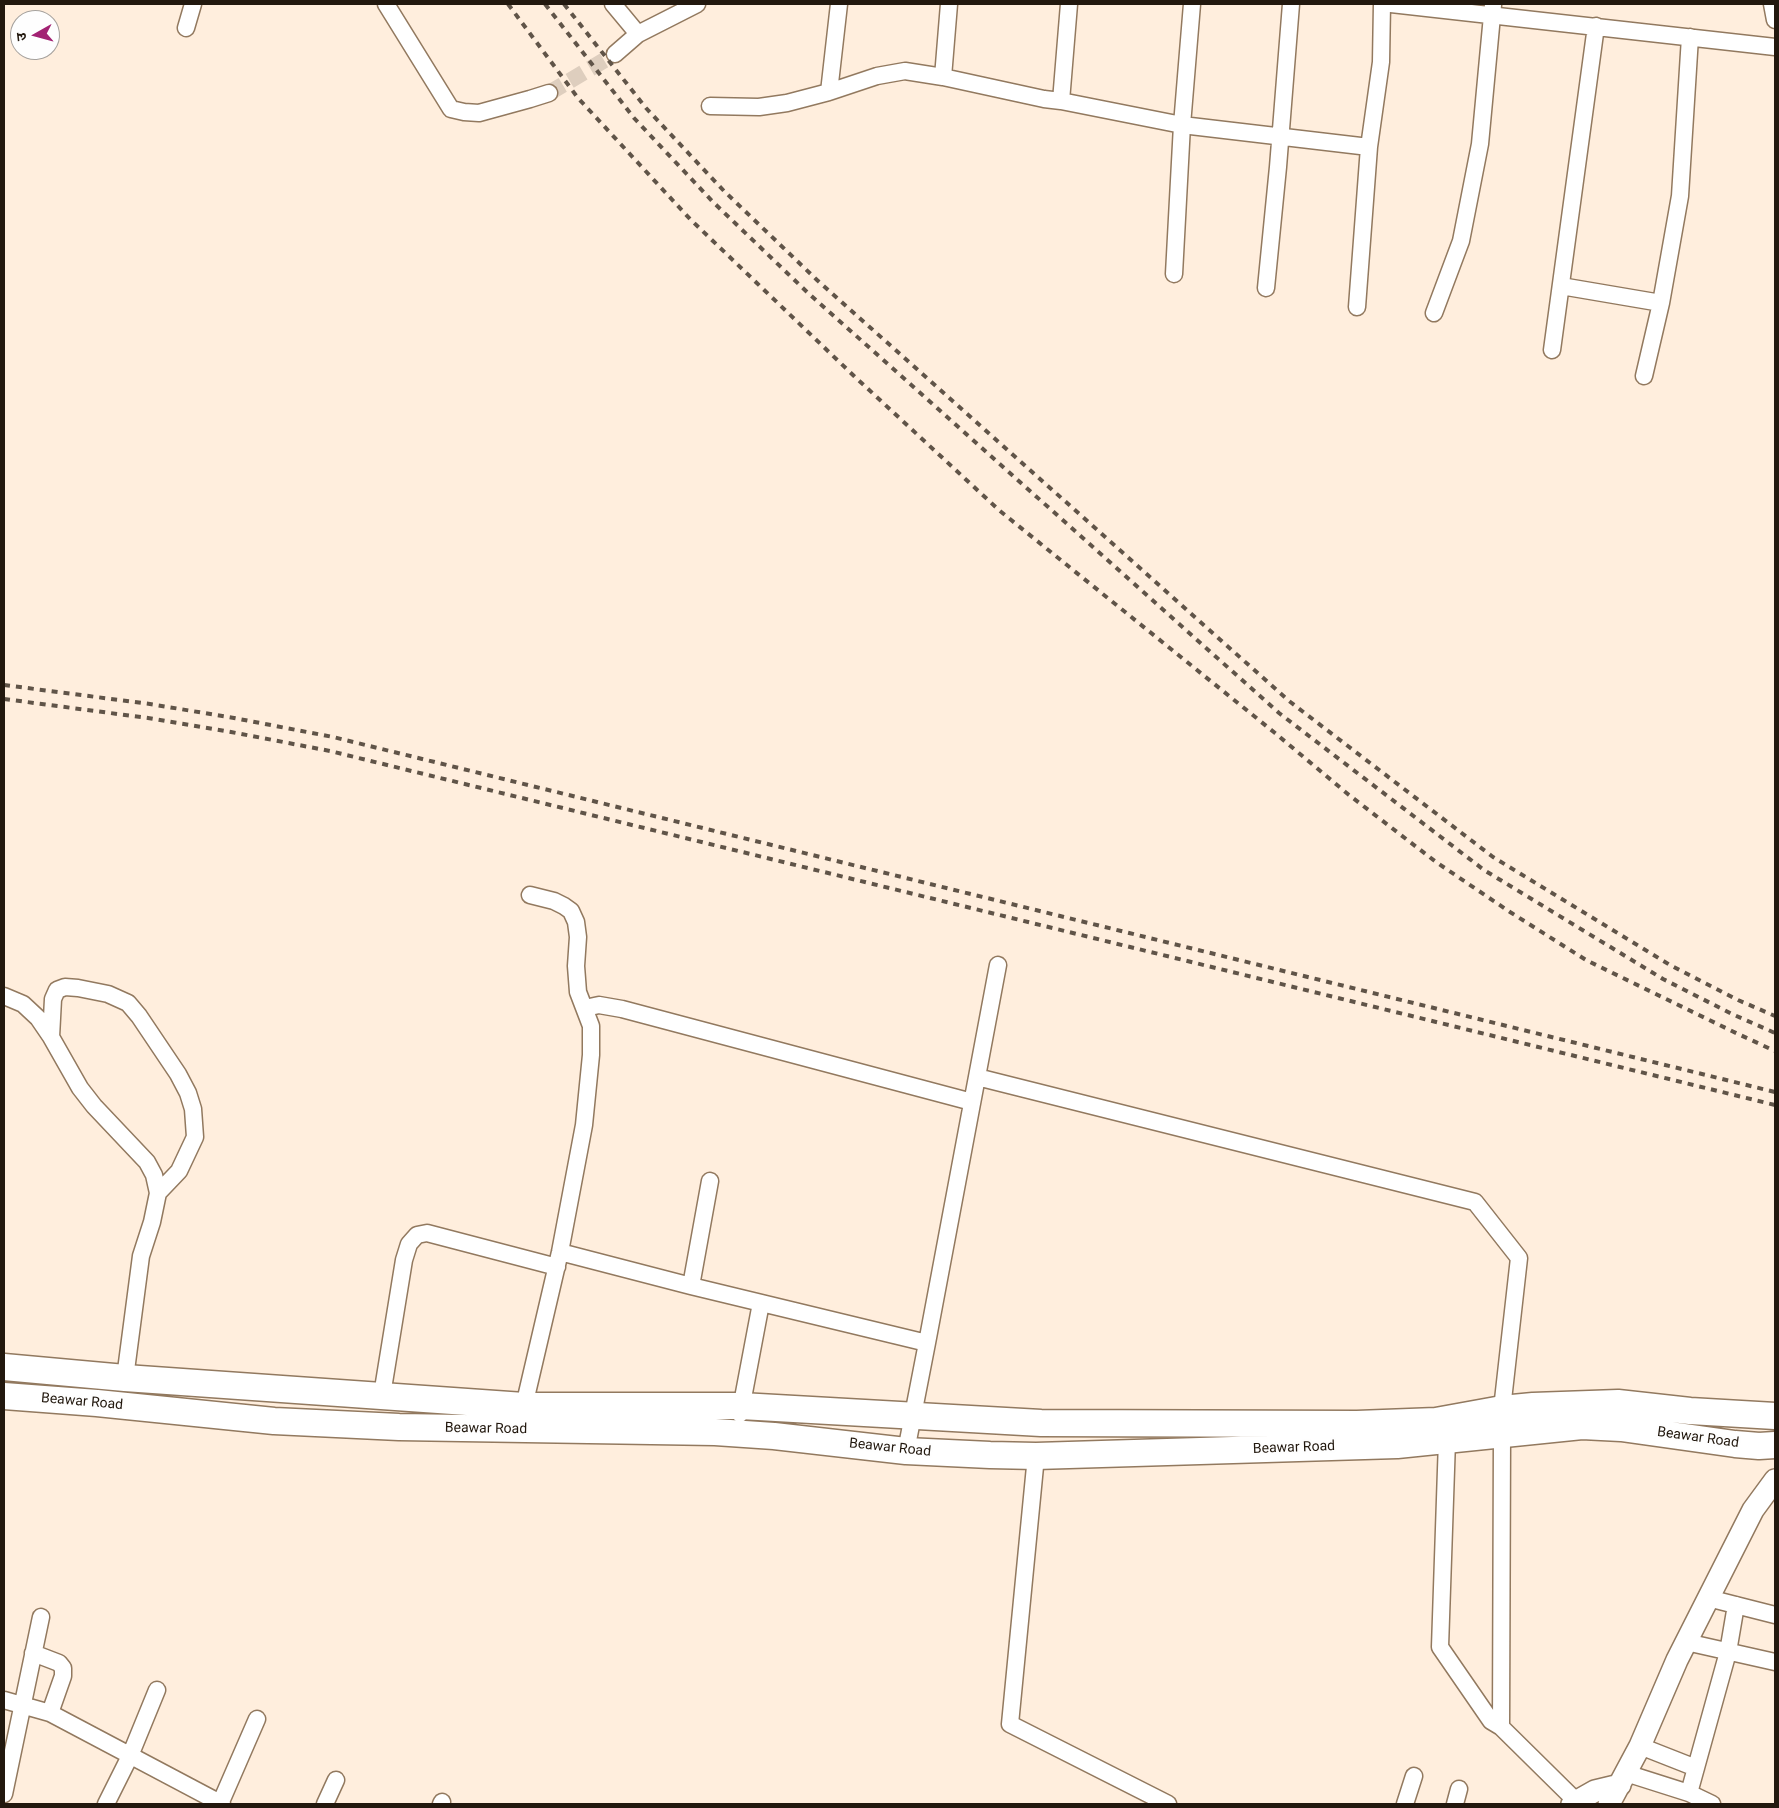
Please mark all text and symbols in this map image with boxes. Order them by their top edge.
north arrow [10,10,60,60]
text: उ [13,32,30,42]
street label: Beawar Road [40,1390,124,1414]
street label: Beawar Road [445,1420,527,1438]
street label: Beawar Road [1656,1424,1740,1452]
street label: Beawar Road [848,1435,932,1461]
street label: Beawar Road [1253,1438,1335,1458]

